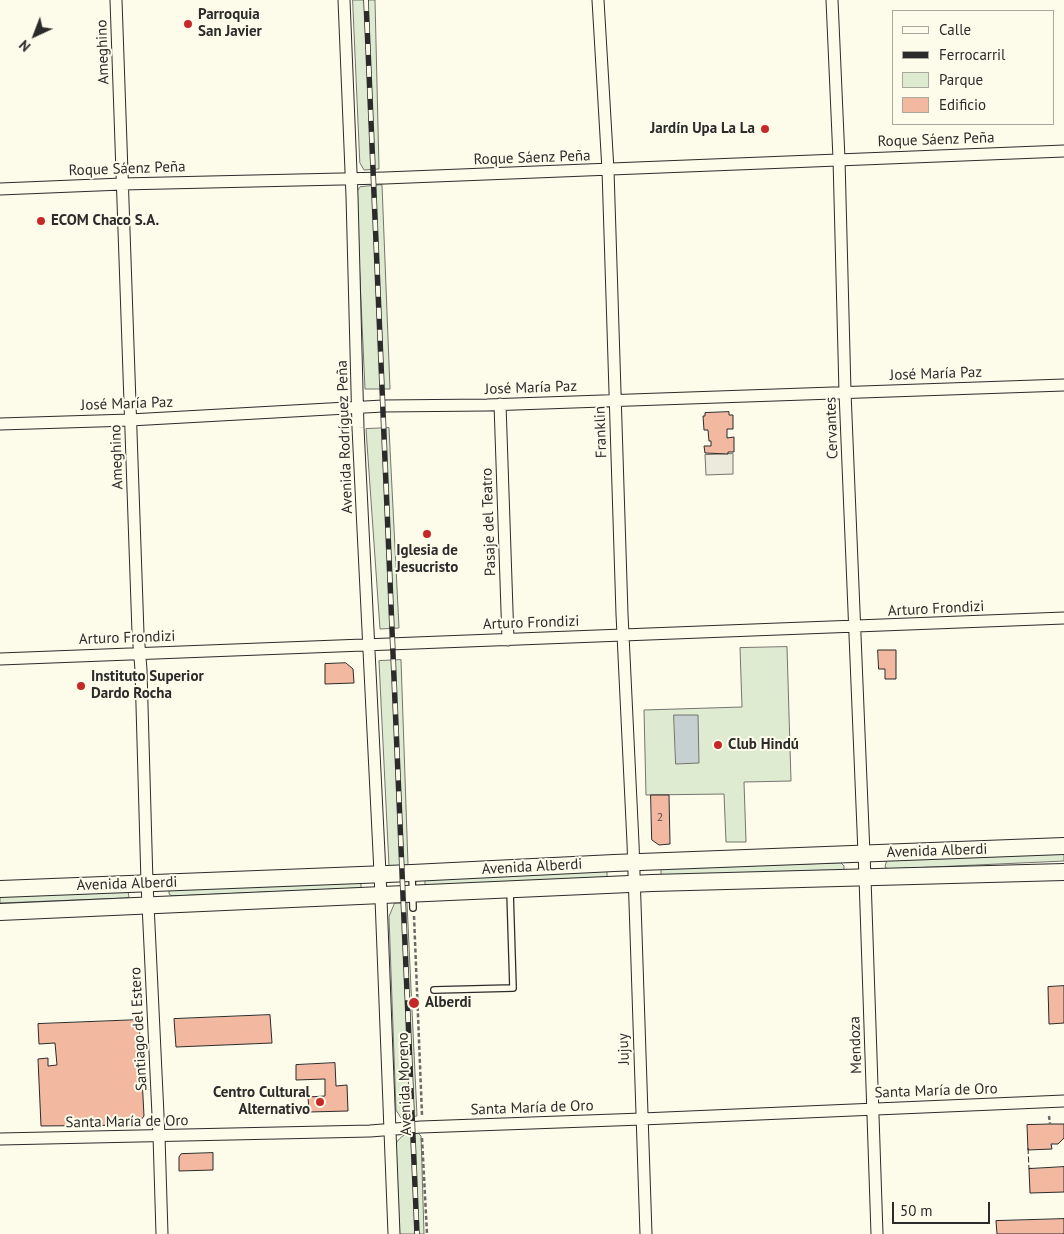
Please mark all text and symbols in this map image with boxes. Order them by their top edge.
place label: Parroquia San Javier [198,6,262,41]
north arrow [10,10,60,60]
legend [892,10,1054,125]
marker: Parroquia San Javier [182,18,194,30]
street label: Ameghino [93,19,113,85]
text: Calle [939,20,971,39]
text: N [15,36,34,56]
text: Ferrocarril [939,45,1005,64]
text: Parque [939,70,983,89]
text: Edificio [939,95,986,114]
place label: Jardín Upa La La [650,120,755,138]
marker: Jardín Upa La La [759,123,771,135]
street label: Roque Sáenz Peña [877,129,995,151]
street label: Roque Sáenz Peña [473,147,591,169]
street label: Roque Sáenz Peña [68,158,186,180]
place label: ECOM Chaco S.A. [51,212,159,230]
marker: ECOM Chaco S.A. [35,215,47,227]
street label: Avenida Rodríguez Peña [333,360,357,514]
street label: José María Paz [890,363,982,385]
street label: José María Paz [485,377,577,399]
street label: José María Paz [81,393,173,415]
street label: Cervantes [822,396,842,460]
street label: Franklin [591,406,611,458]
street label: Ameghino [107,424,127,490]
street label: Pasaje del Teatro [478,467,500,577]
marker: Iglesia de Jesucristo [421,528,433,540]
place label: Iglesia de Jesucristo [396,542,458,577]
street label: Arturo Frondizi [887,597,985,621]
street label: Arturo Frondizi [482,612,580,634]
street label: Arturo Frondizi [78,627,176,649]
place label: Instituto Superior Dardo Rocha [91,668,204,703]
marker: Instituto Superior Dardo Rocha [75,680,87,692]
place label: Club Hindú [728,736,799,754]
marker: Club Hindú [712,739,724,751]
house number: 2 [657,811,663,825]
street label: Avenida Alberdi [886,840,988,862]
street label: Avenida Alberdi [481,855,583,879]
street label: Avenida Alberdi [76,873,178,895]
street label: Santiago del Estero [127,966,151,1092]
place label: Alberdi [425,994,472,1012]
marker: Alberdi [407,996,421,1010]
street label: Mendoza [846,1016,866,1074]
street label: Avenida Moreno [394,1032,416,1136]
street label: Jujuy [614,1033,634,1065]
street label: Santa María de Oro [874,1080,998,1102]
place label: Centro Cultural Alternativo [213,1084,310,1119]
marker: Centro Cultural Alternativo [314,1096,326,1108]
street label: Santa María de Oro [470,1097,594,1119]
street label: Santa María de Oro [65,1112,189,1132]
scale bar [894,1192,992,1224]
text: 50 m [900,1201,933,1220]

